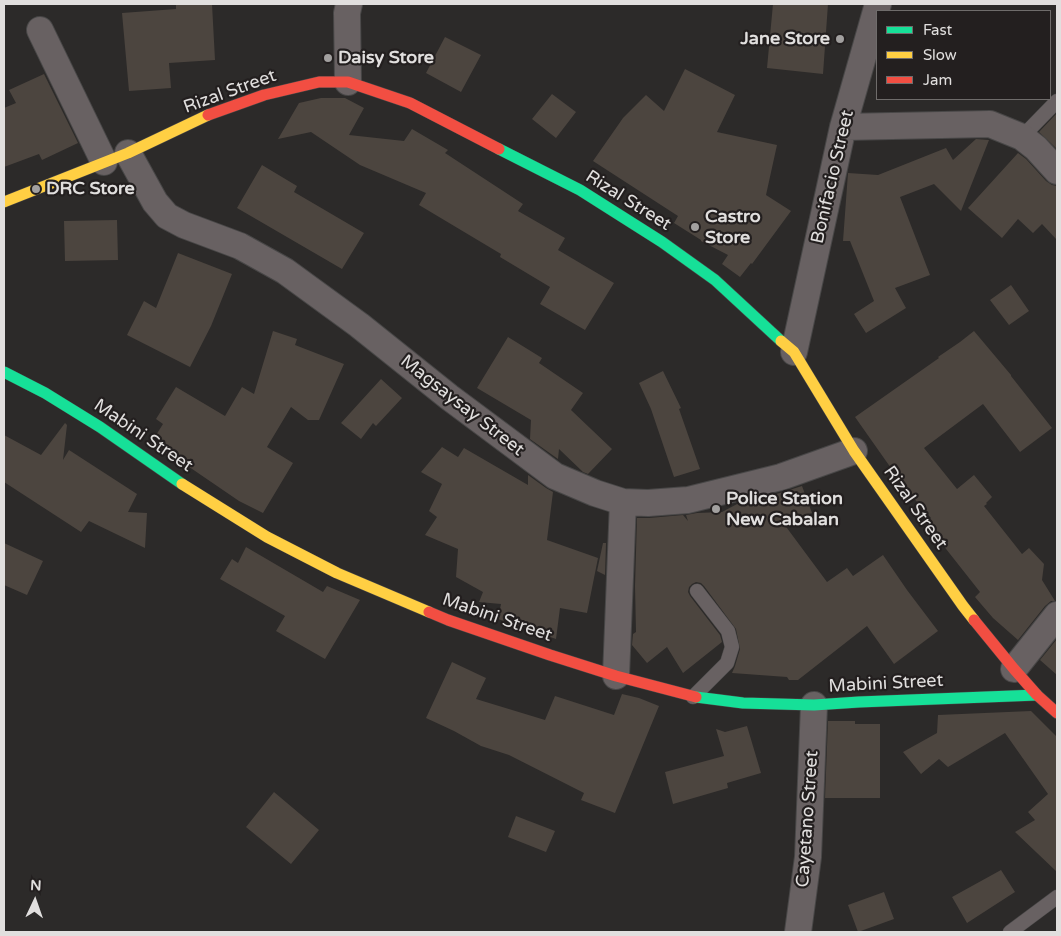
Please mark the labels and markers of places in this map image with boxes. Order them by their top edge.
place label: Jane Store [740,28,830,50]
marker: Jane Store [834,33,846,45]
place label: Daisy Store [338,47,434,69]
marker: Daisy Store [322,52,334,64]
place label: DRC Store [46,178,135,200]
marker: DRC Store [30,183,42,195]
place label: Castro Store [705,206,761,248]
marker: Castro Store [689,221,701,233]
place label: Police Station New Cabalan [726,488,843,530]
marker: Police Station New Cabalan [710,503,722,515]

